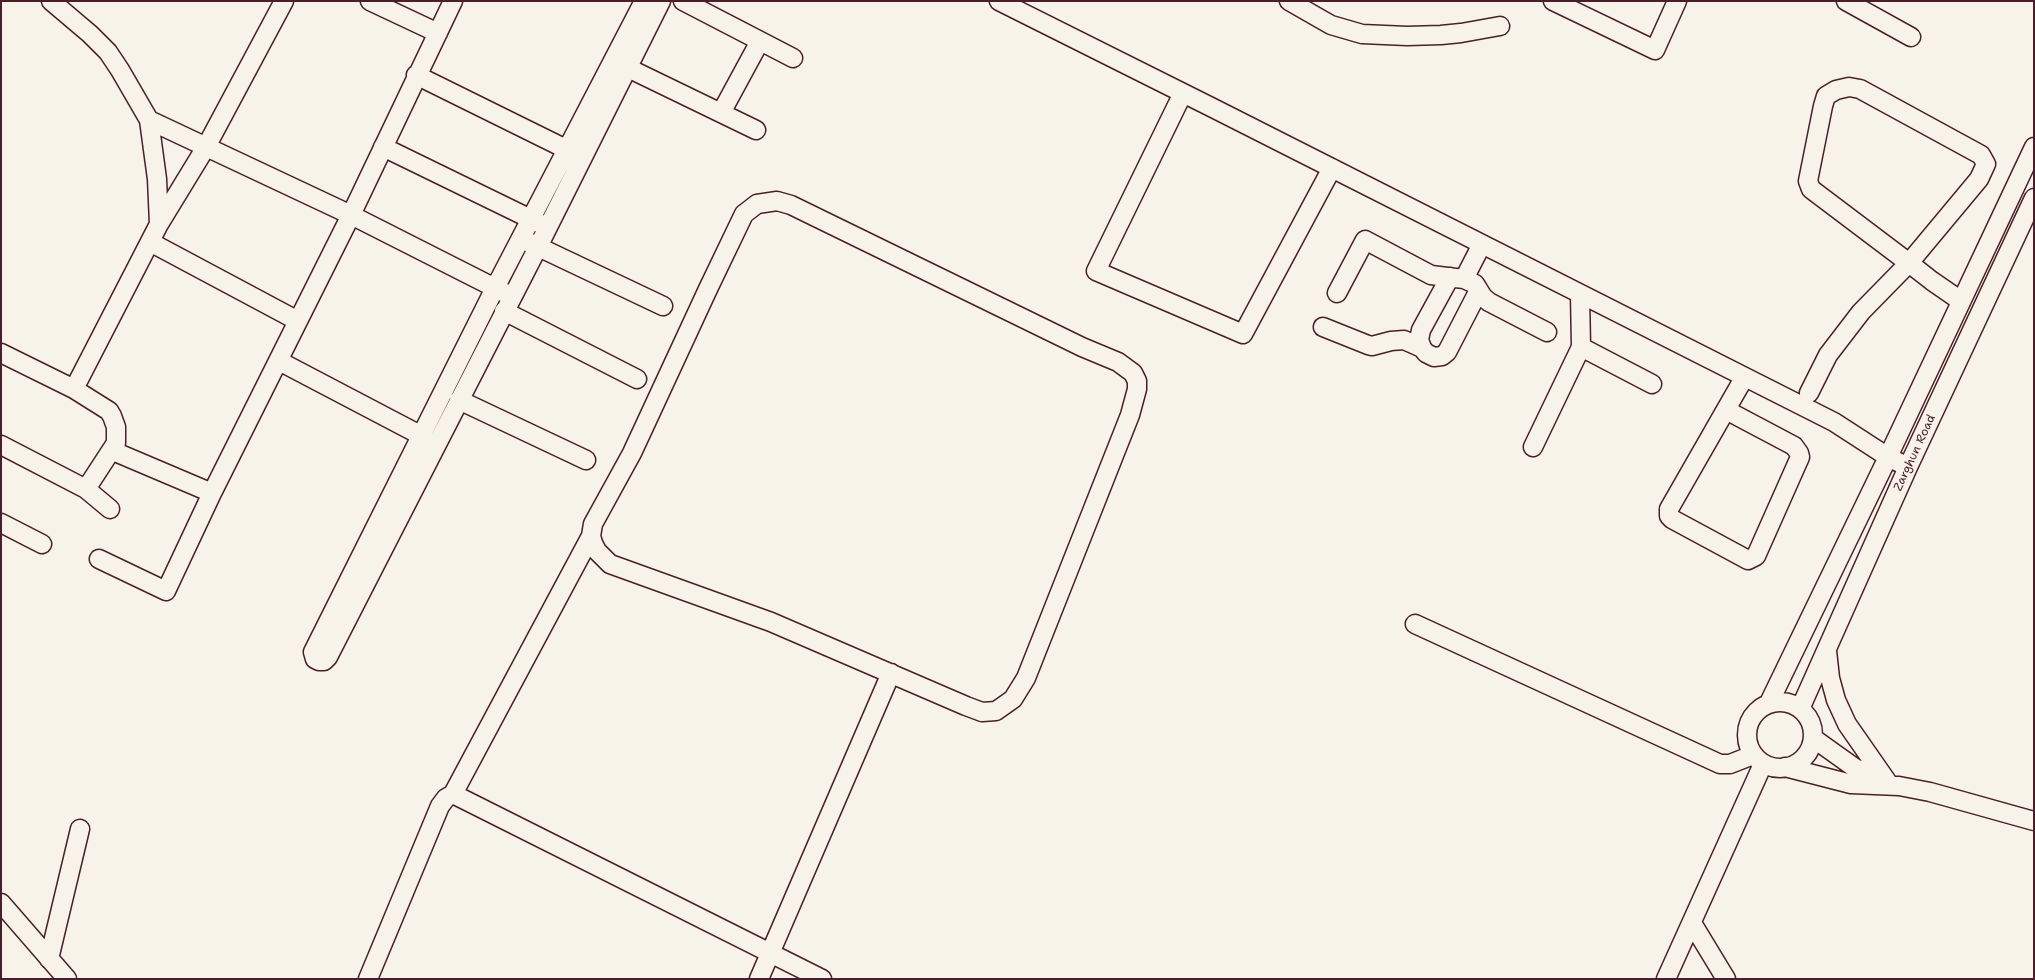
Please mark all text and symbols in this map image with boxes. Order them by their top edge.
street label: Zarghun Road [1891,413,1939,493]

